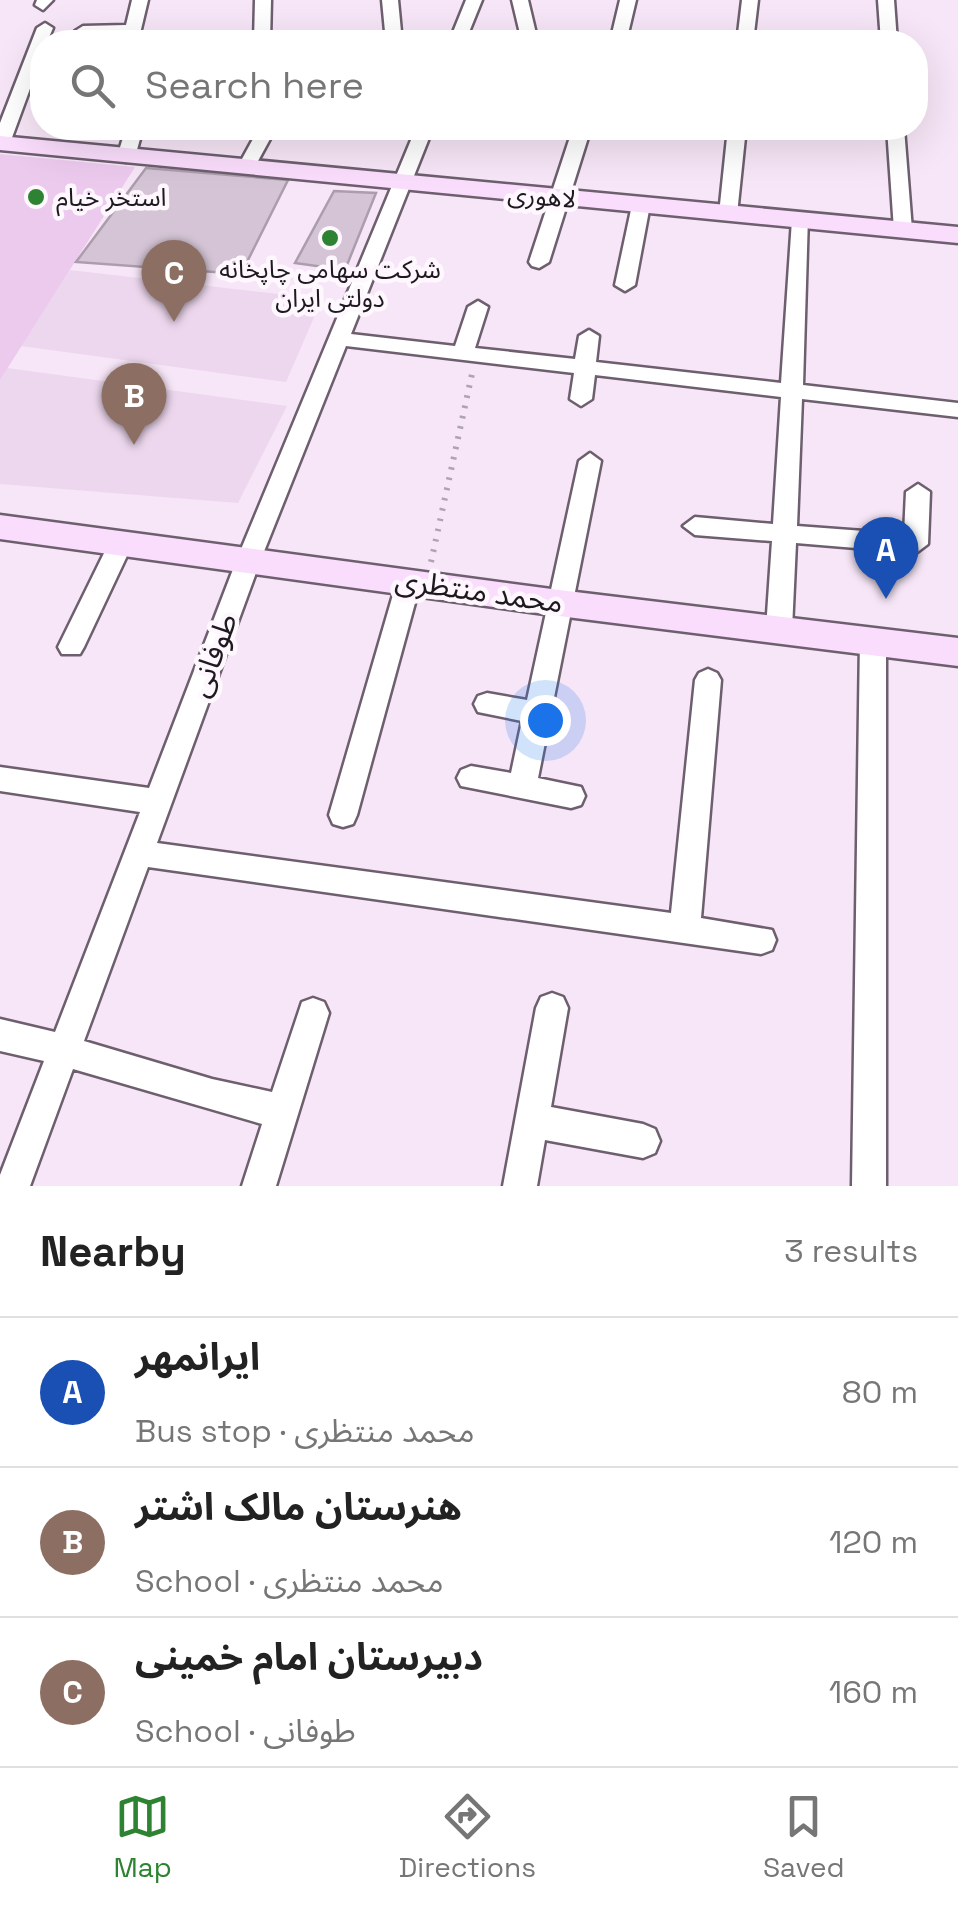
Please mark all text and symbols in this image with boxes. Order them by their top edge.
search box [30,30,928,140]
icon: search [65,58,120,113]
text: Search here [145,61,364,109]
street label: لاهوری [506,177,578,215]
place label: استخر خیام [56,181,167,217]
marker: استخر خیام [25,186,47,208]
marker: شرکت سهامی چاپخانه دولتی ایران [319,227,341,249]
pin: C [142,240,206,322]
place label: شرکت سهامی چاپخانه دولتی ایران [219,253,441,314]
pin: B [102,362,166,445]
pin: A [854,516,918,599]
street label: محمد منتظری [393,559,566,622]
street label: طوفانی [179,607,246,702]
your location [520,695,571,746]
text: Nearby [40,1225,186,1278]
text: 3 results [784,1231,918,1271]
text: ایرانمهر [135,1333,260,1381]
text: A [62,1372,83,1412]
text: 80 m [842,1372,918,1412]
text: Bus stop · محمد منتظری [135,1411,475,1451]
text: هنرستان مالک اشتر [135,1483,462,1531]
text: B [62,1522,83,1562]
text: 120 m [829,1522,918,1562]
text: School · محمد منتظری [135,1561,444,1601]
text: دبیرستان امام خمینی [135,1633,483,1681]
text: C [62,1672,83,1712]
text: 160 m [829,1672,918,1712]
text: School · طوفانی [135,1711,356,1751]
tab: Map [113,1789,172,1885]
tab: Directions [399,1789,536,1885]
tab: Saved [763,1789,845,1885]

